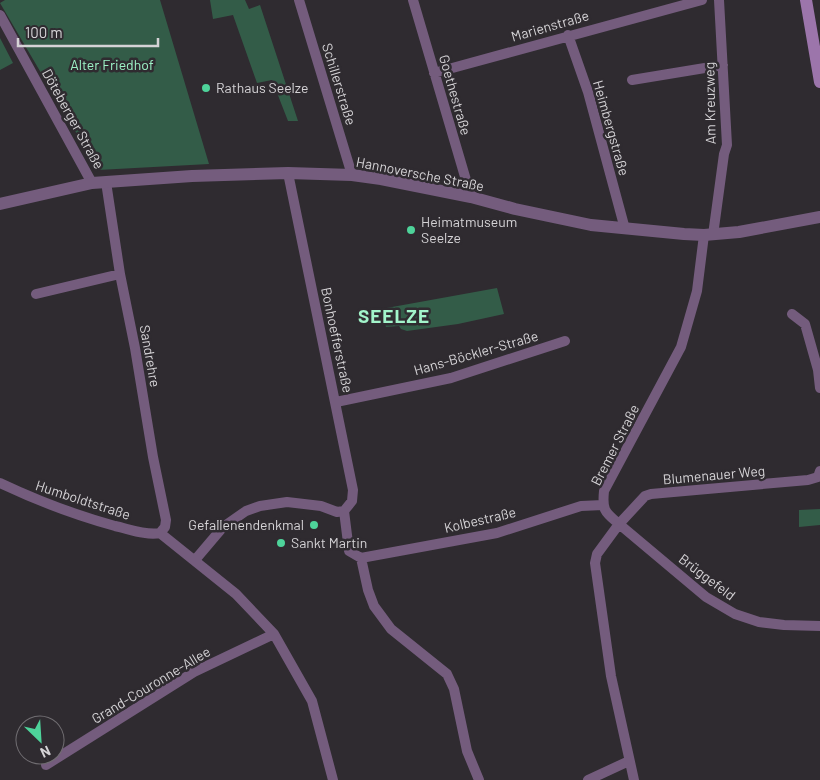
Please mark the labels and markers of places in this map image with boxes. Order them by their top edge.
place label: Rathaus Seelze [216,79,309,96]
marker: Rathaus Seelze [200,82,212,94]
place label: Heimatmuseum Seelze [421,213,517,246]
marker: Heimatmuseum Seelze [405,224,417,236]
place label: Gefallenendenkmal [188,516,304,533]
marker: Gefallenendenkmal [308,519,320,531]
place label: Sankt Martin [291,534,367,551]
marker: Sankt Martin [275,537,287,549]

